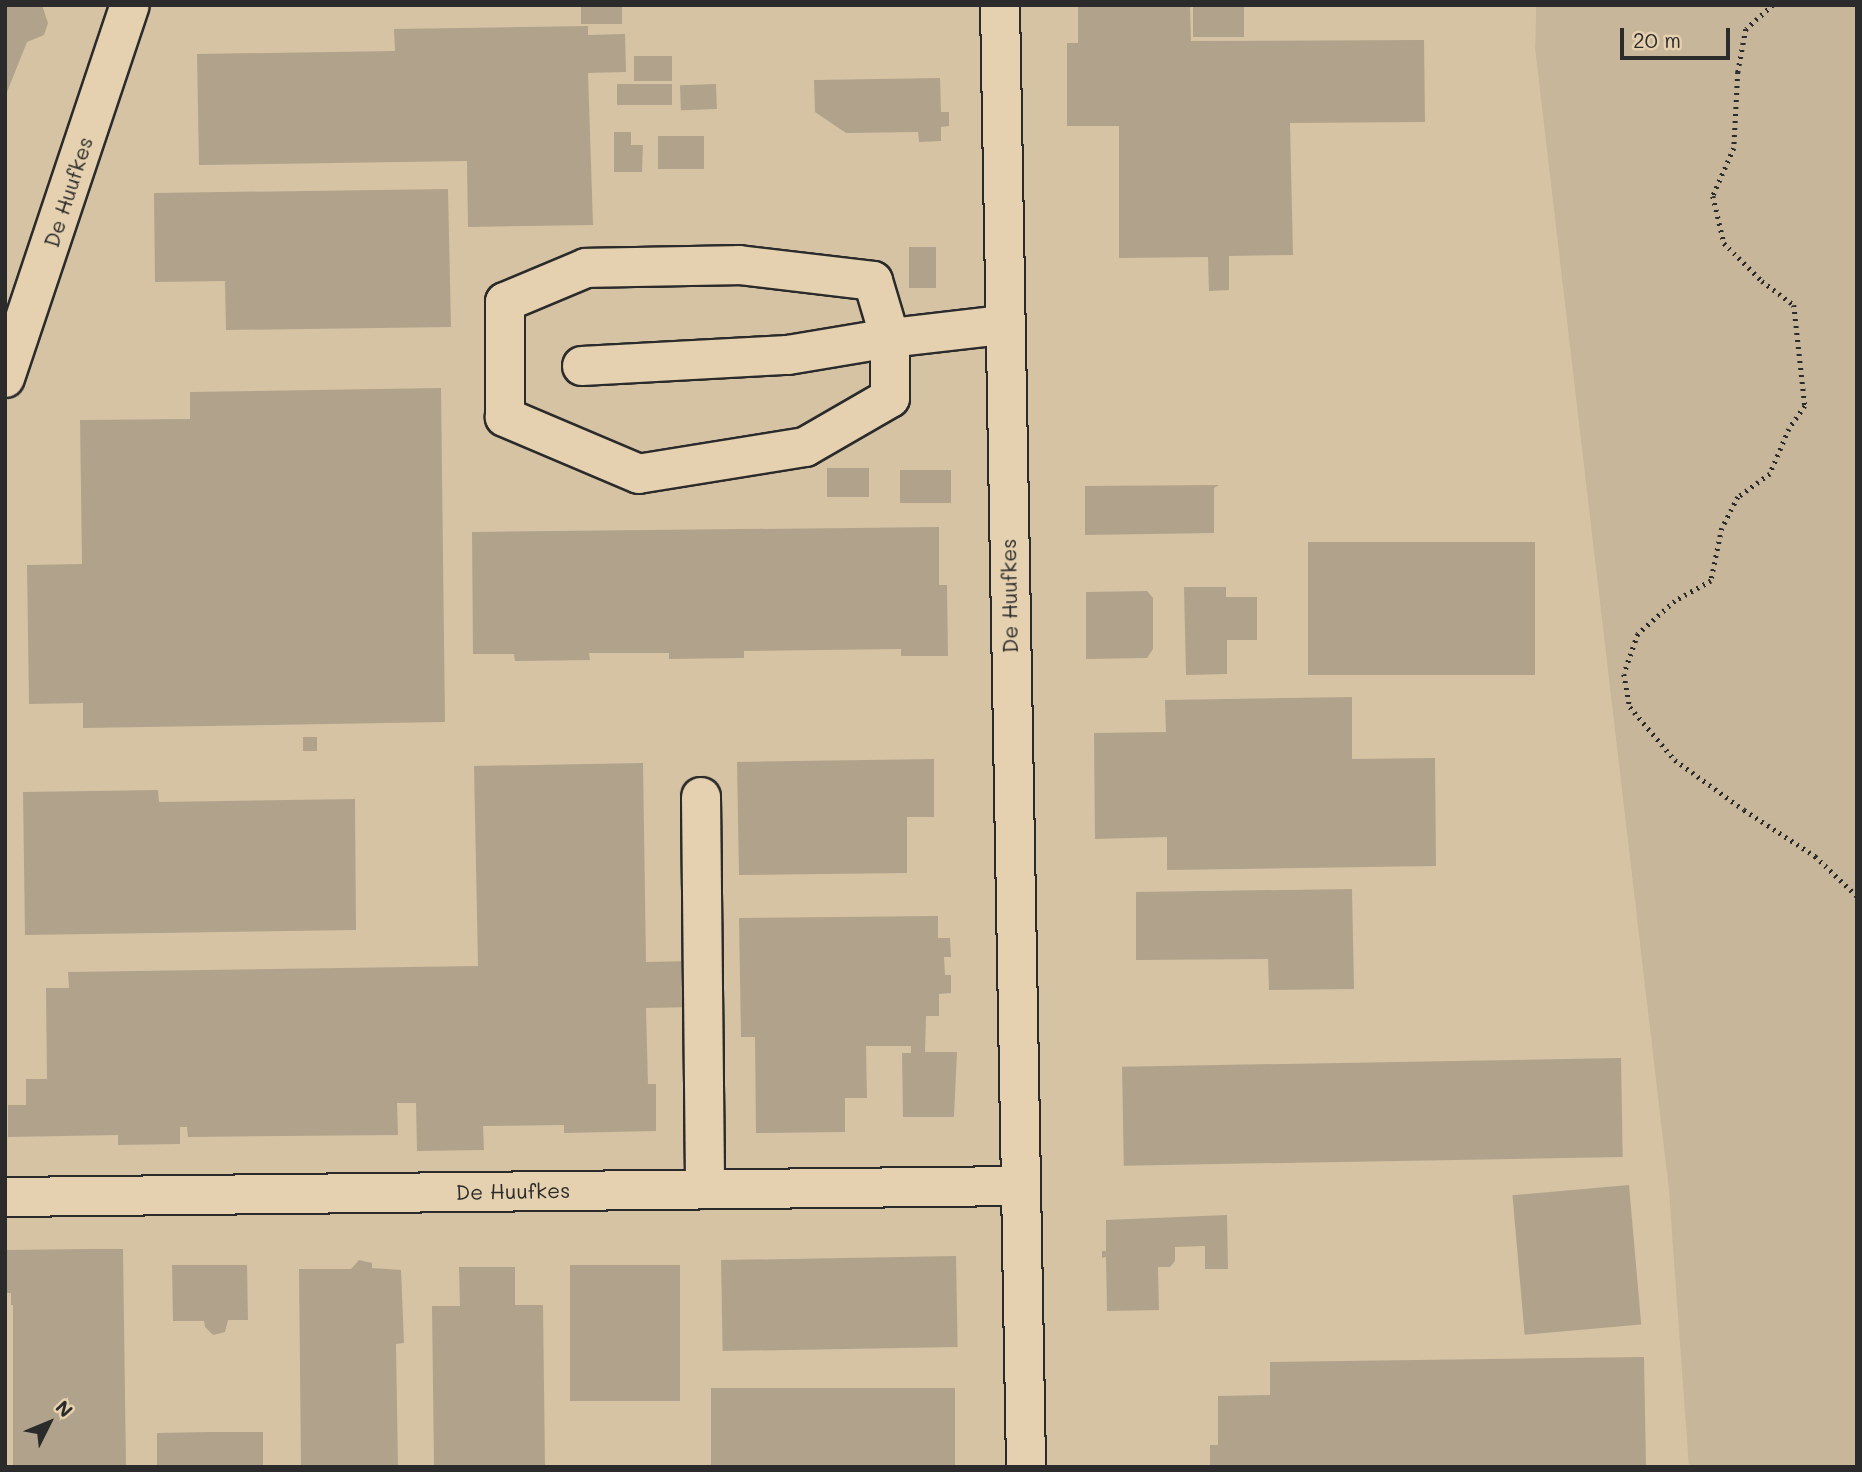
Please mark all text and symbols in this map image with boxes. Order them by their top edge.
scale bar [1624,14,1734,58]
text: 20 m [1633,26,1681,53]
street label: De Huufkes [38,134,98,250]
street label: De Huufkes [995,538,1023,654]
street label: De Huufkes [455,1177,571,1205]
north arrow [14,1388,84,1458]
text: N [51,1395,79,1422]

